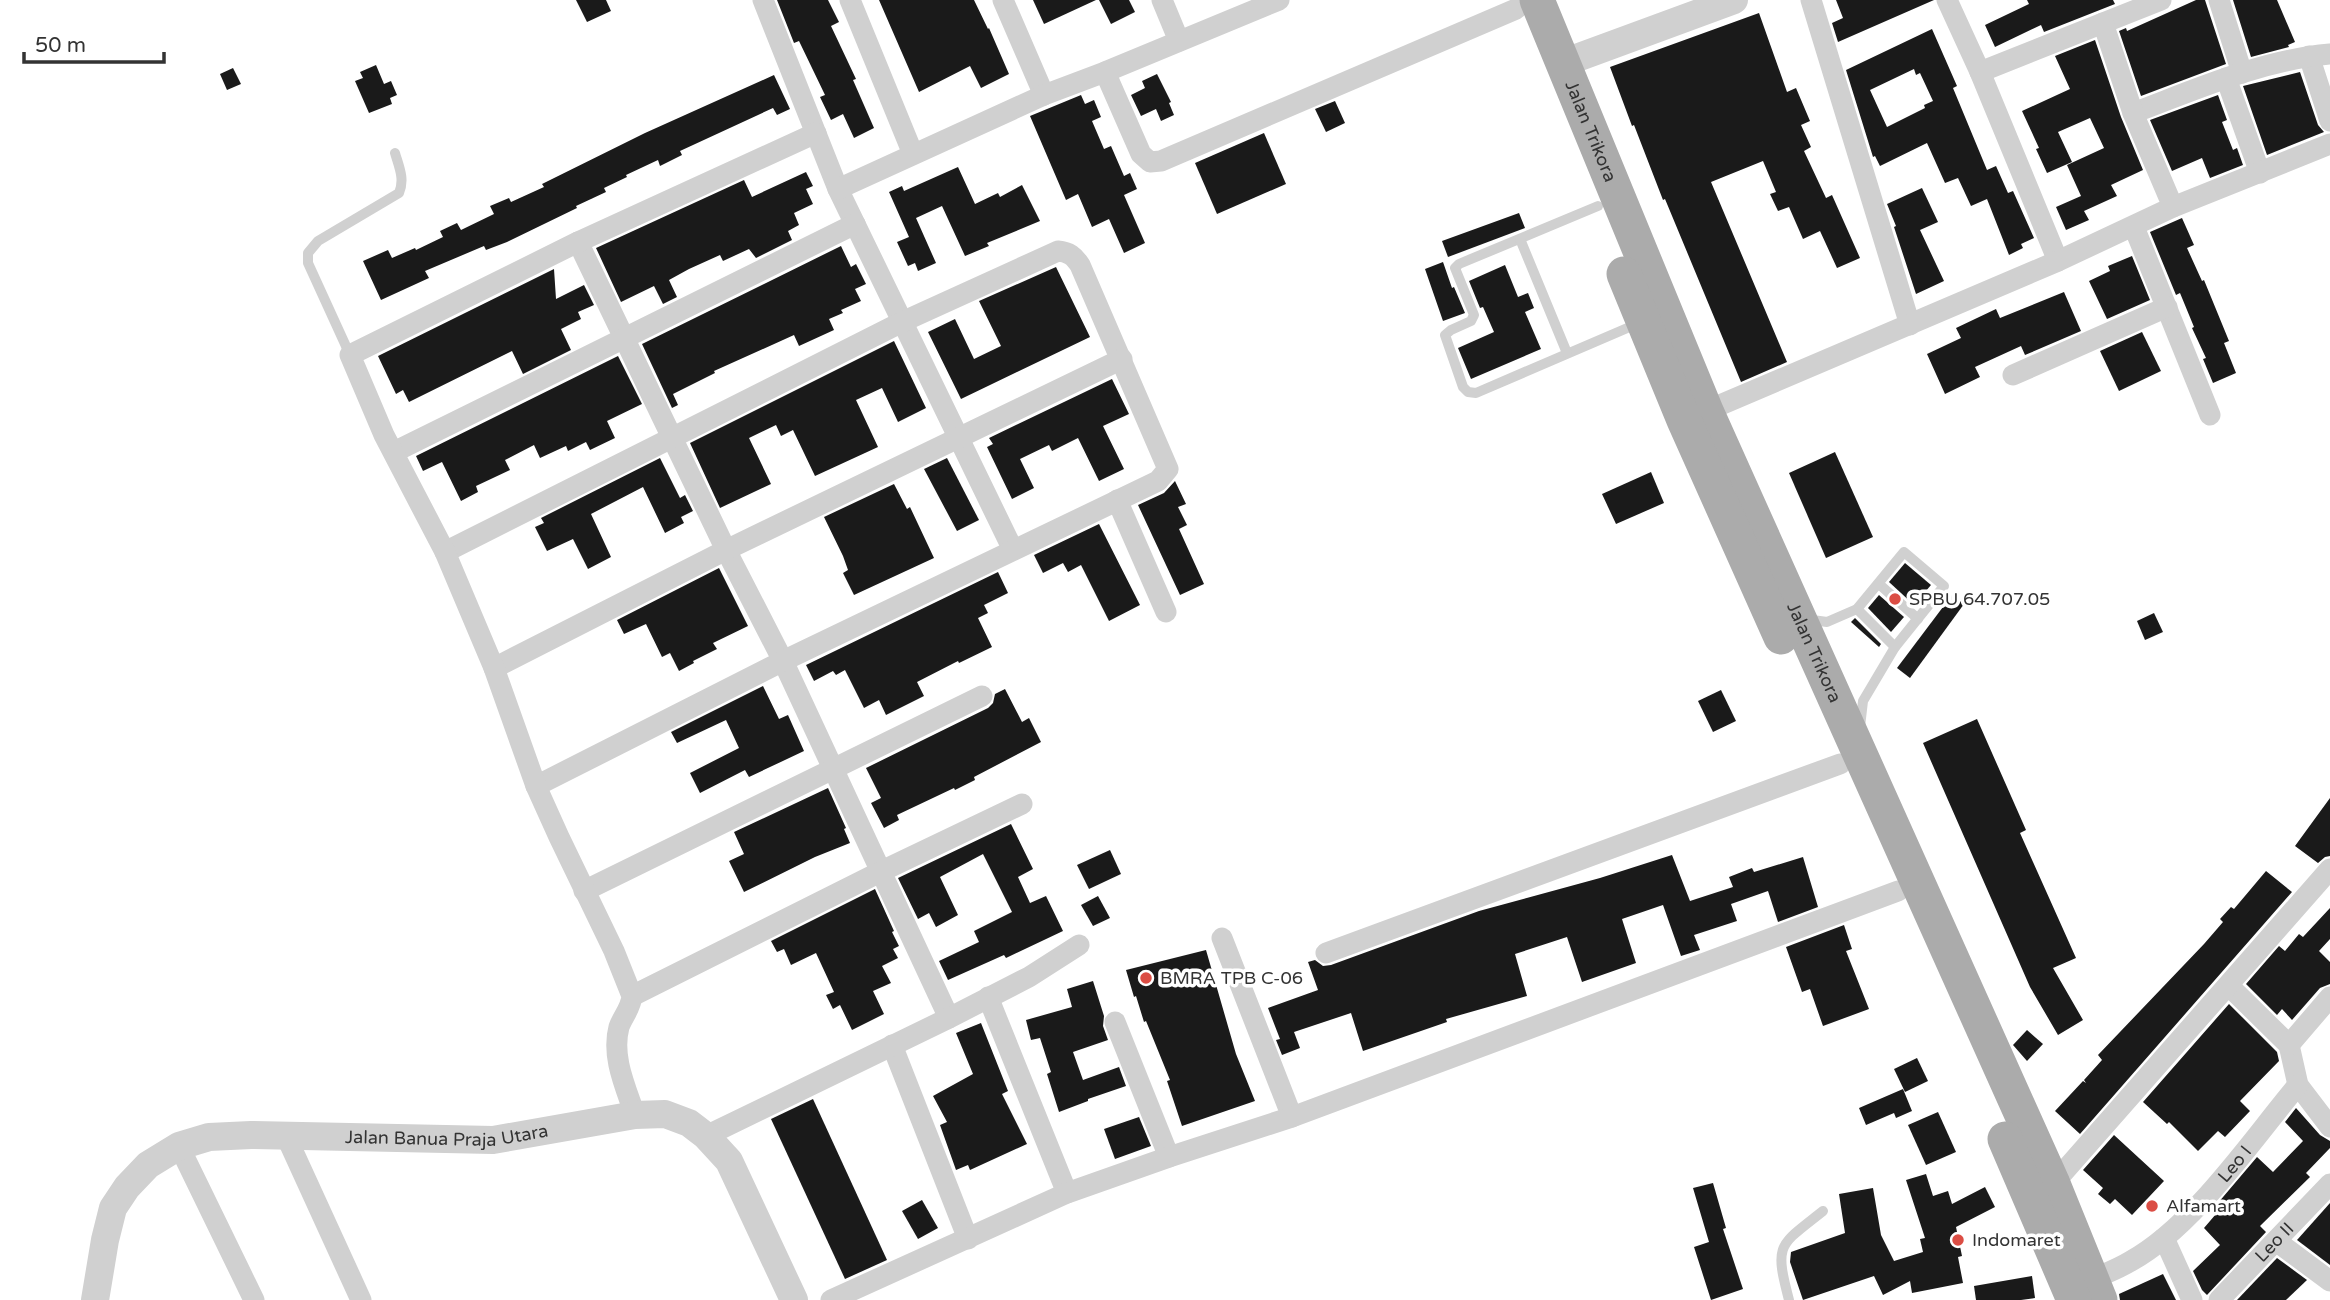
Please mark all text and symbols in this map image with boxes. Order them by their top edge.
scale bar [24,21,164,65]
text: 50 m [35,33,86,58]
street label: Jalan Trikora [1560,77,1622,185]
place label: SPBU 64.707.05 [1909,588,2050,610]
marker: SPBU 64.707.05 [1887,591,1903,607]
street label: Jalan Trikora [1782,599,1846,706]
place label: BMRA TPB C-06 [1160,967,1303,989]
marker: BMRA TPB C-06 [1138,970,1154,986]
street label: Jalan Banua Praja Utara [345,1120,550,1151]
street label: Leo I [2213,1141,2256,1187]
place label: Alfamart [2166,1195,2241,1217]
marker: Alfamart [2144,1198,2160,1214]
street label: Leo II [2250,1218,2298,1267]
place label: Indomaret [1972,1229,2061,1251]
marker: Indomaret [1950,1232,1966,1248]

